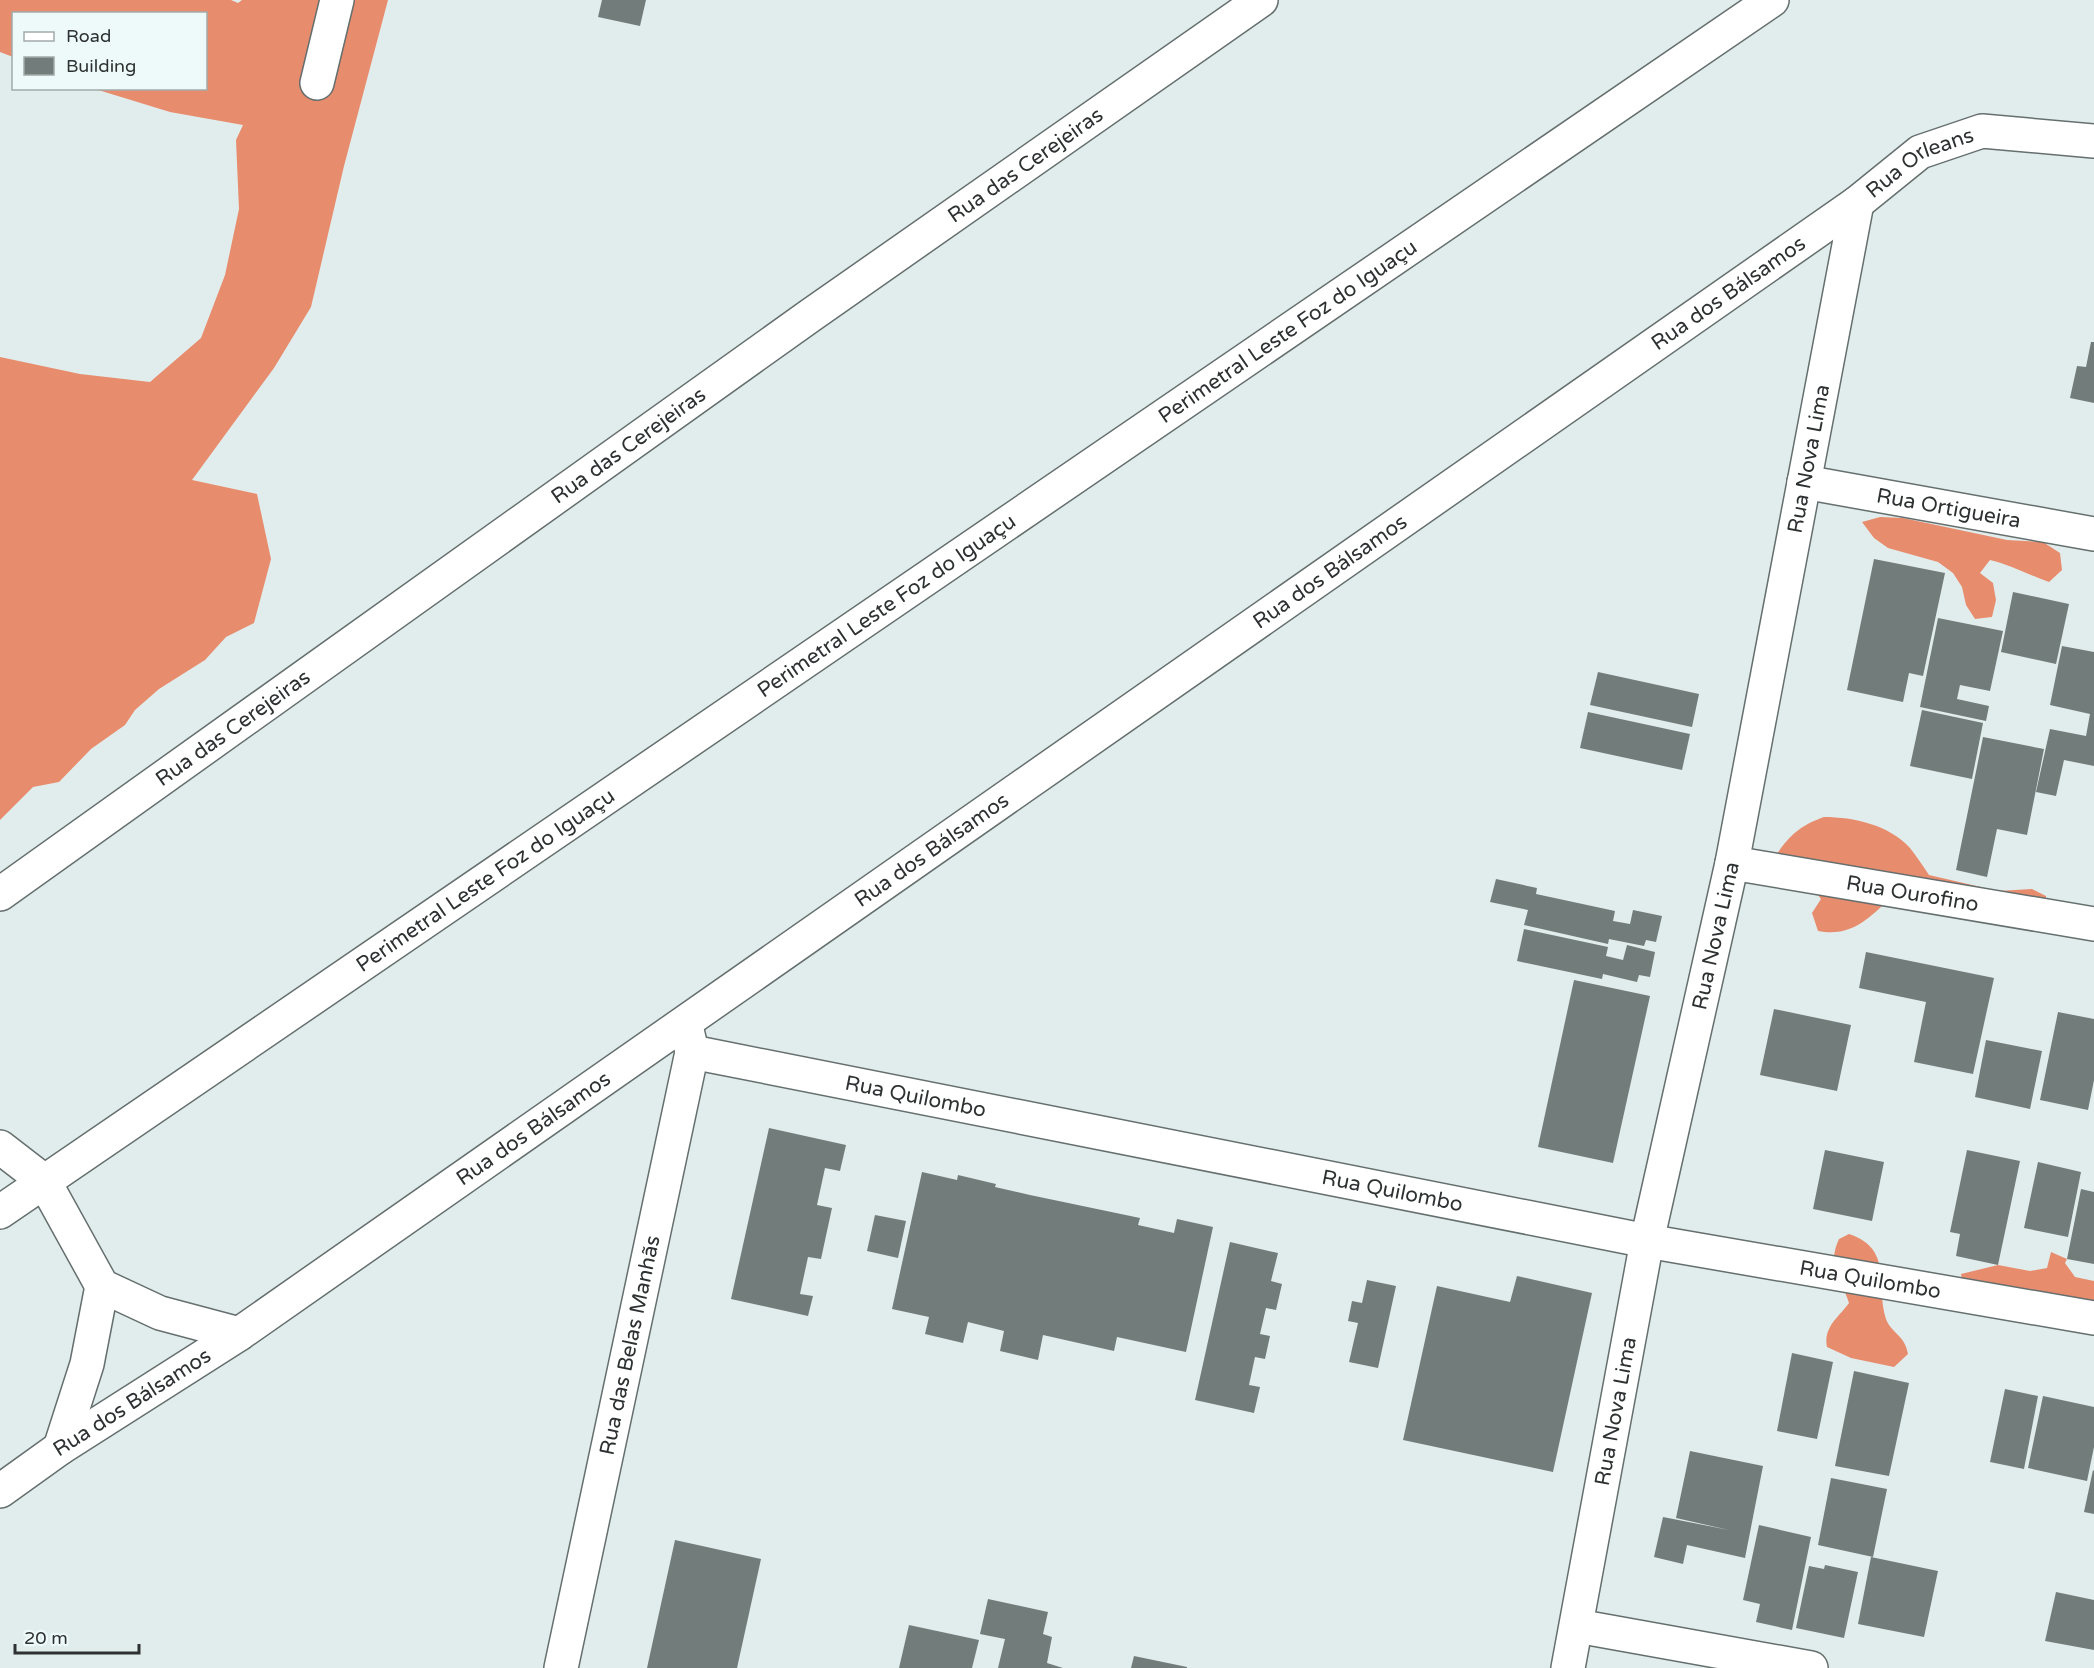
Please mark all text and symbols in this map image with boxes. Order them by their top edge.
legend [12,12,207,90]
text: Road [66,25,111,47]
text: Building [66,55,136,77]
street label: Rua das Cerejeiras [943,102,1108,228]
street label: Rua Orleans [1861,123,1977,204]
street label: Rua dos Bálsamos [1647,231,1810,356]
street label: Perimetral Leste Foz do Iguaçu [1154,235,1422,429]
street label: Rua das Cerejeiras [547,382,711,509]
street label: Rua Nova Lima [1783,382,1835,535]
street label: Rua Ortigueira [1874,483,2023,534]
street label: Perimetral Leste Foz do Iguaçu [753,509,1021,703]
street label: Rua dos Bálsamos [1248,509,1412,634]
street label: Rua das Cerejeiras [151,665,315,792]
street label: Perimetral Leste Foz do Iguaçu [352,783,620,978]
street label: Rua dos Bálsamos [850,788,1014,913]
street label: Rua Nova Lima [1687,860,1745,1012]
street label: Rua Ourofino [1844,870,1981,917]
street label: Rua dos Bálsamos [452,1066,615,1191]
street label: Rua Quilombo [843,1071,988,1123]
street label: Rua Quilombo [1320,1165,1465,1217]
street label: Rua das Belas Manhãs [595,1233,666,1458]
street label: Rua Quilombo [1797,1255,1943,1304]
street label: Rua Nova Lima [1590,1335,1642,1488]
street label: Rua dos Bálsamos [49,1343,216,1462]
scale bar [15,1617,140,1655]
text: 20 m [24,1627,68,1649]

